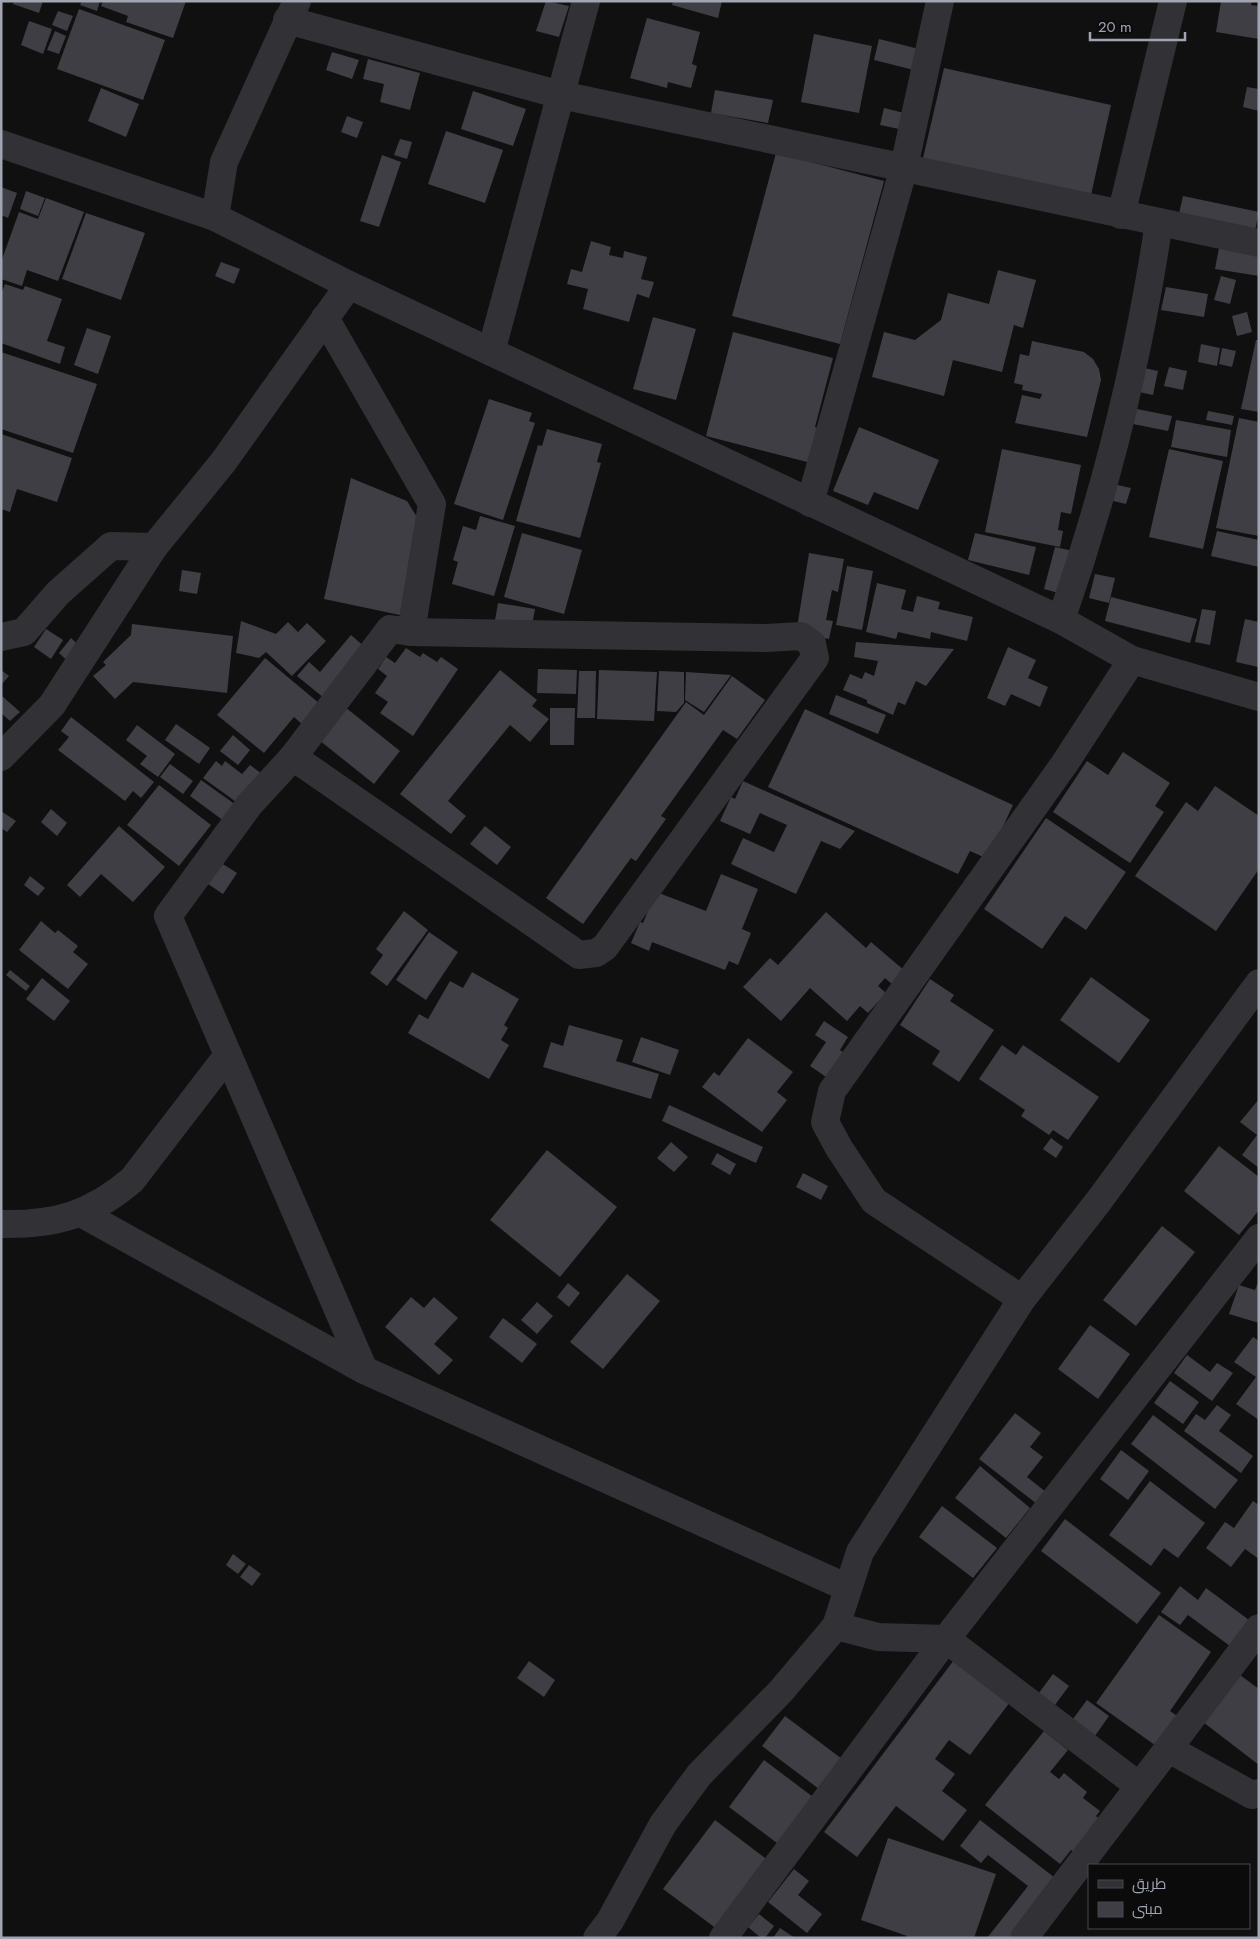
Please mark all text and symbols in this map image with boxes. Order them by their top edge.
scale bar [1090,10,1185,42]
text: 20 m [1098,16,1132,38]
legend [1088,1864,1250,1929]
text: طريق [1132,1873,1166,1895]
text: مبنى [1132,1898,1163,1920]

